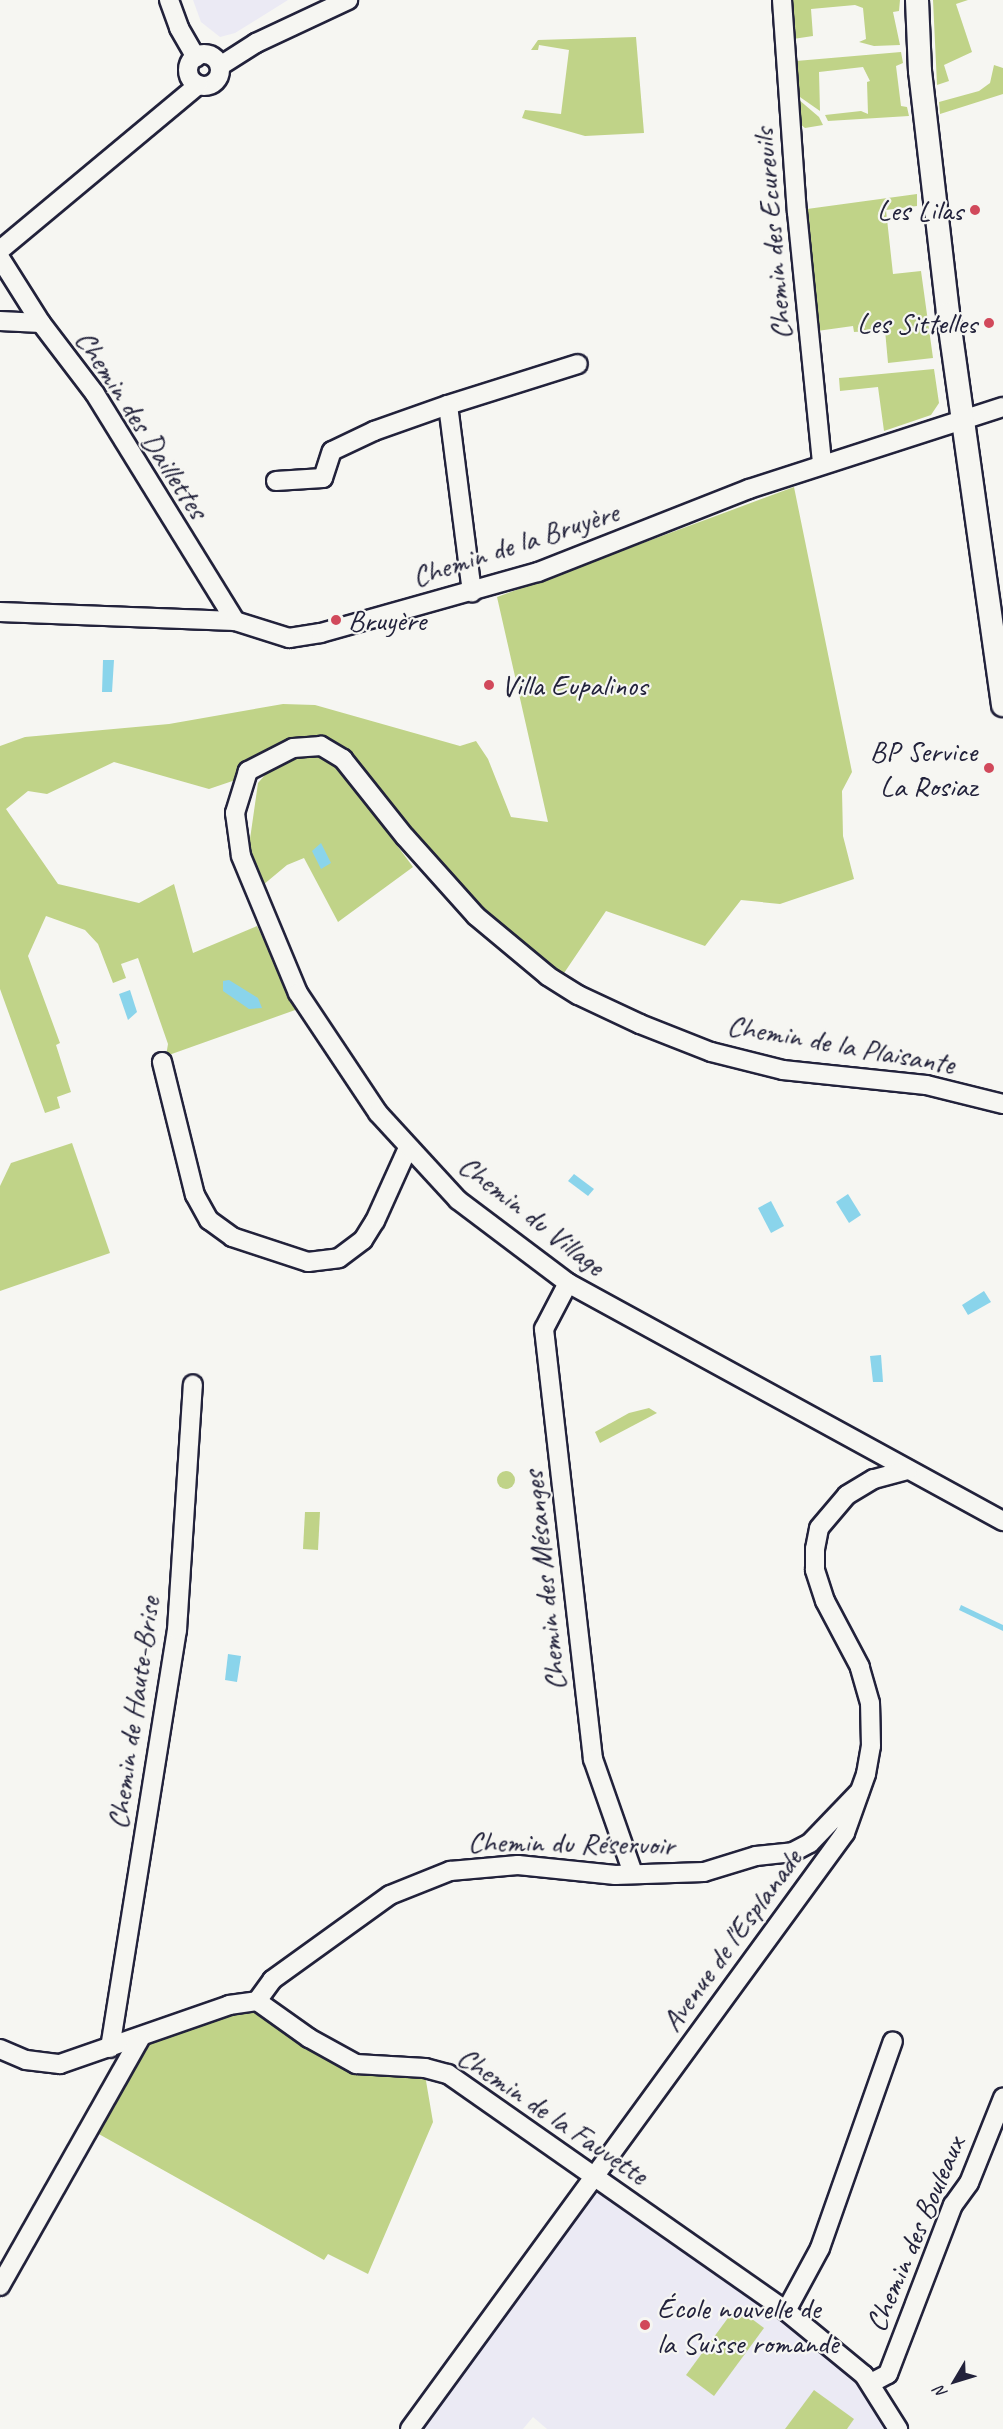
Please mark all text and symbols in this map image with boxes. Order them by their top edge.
street label: Chemin des Ecureuils [745,127,799,341]
place label: Les Lilas [877,192,963,228]
marker: Les Lilas [968,203,982,217]
place label: Les Sittelles [856,305,977,341]
marker: Les Sittelles [982,316,996,330]
street label: Chemin des Daillettes [68,323,216,525]
street label: Chemin de la Bruyère [407,494,623,594]
place label: Bruyère [348,602,426,638]
marker: Bruyère [329,613,343,627]
place label: Villa Eupalinos [501,667,646,703]
marker: Villa Eupalinos [482,678,496,692]
place label: BP Service La Rosiaz [869,733,977,804]
marker: BP Service La Rosiaz [982,761,996,775]
street label: Chemin de la Plaisante [724,1006,958,1082]
street label: Chemin du Village [452,1147,612,1283]
street label: Chemin des Mésanges [515,1470,573,1692]
street label: Chemin de Haute-Brise [99,1595,167,1831]
street label: Chemin du Réservoir [468,1823,674,1863]
street label: Avenue de l'Esplanade [653,1842,809,2038]
street label: Chemin de la Fauvette [450,2038,656,2192]
street label: Chemin des Bouleaux [858,2131,972,2337]
place label: École nouvelle de la Suisse romande [657,2290,837,2360]
marker: École nouvelle de la Suisse romande [638,2318,652,2332]
north arrow [925,2351,985,2411]
text: N [930,2382,952,2402]

